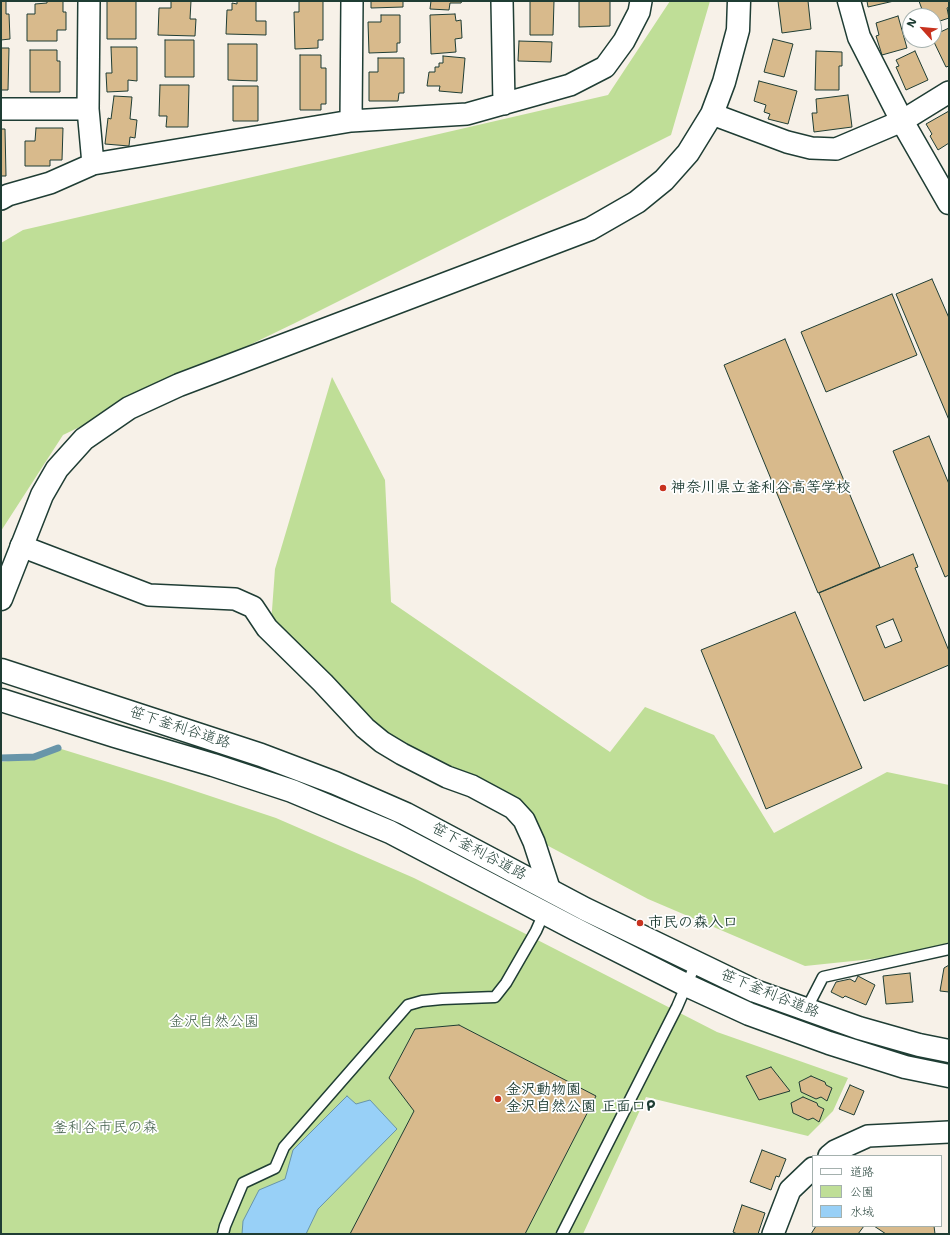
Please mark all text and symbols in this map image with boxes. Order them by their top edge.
north arrow [902,8,942,48]
text: N [903,15,920,30]
place label: 神奈川県立釜利谷高等学校 [671,479,851,497]
marker: 神奈川県立釜利谷高等学校 [658,483,668,493]
street label: 笹下釜利谷道路 [127,703,233,753]
street label: 笹下釜利谷道路 [428,819,530,885]
place label: 市民の森入口 [648,914,738,932]
marker: 市民の森入口 [635,918,645,928]
street label: 笹下釜利谷道路 [718,966,822,1022]
park label: 金沢自然公園 [169,1013,259,1031]
place label: 金沢動物園 金沢自然公園 正面口P [506,1081,656,1116]
marker: 金沢動物園 金沢自然公園 正面口P [493,1094,503,1104]
park label: 釜利谷市民の森 [53,1119,157,1137]
legend [812,1155,942,1227]
text: 道路 [850,1164,874,1180]
text: 公園 [850,1184,874,1200]
text: 水域 [850,1204,874,1220]

